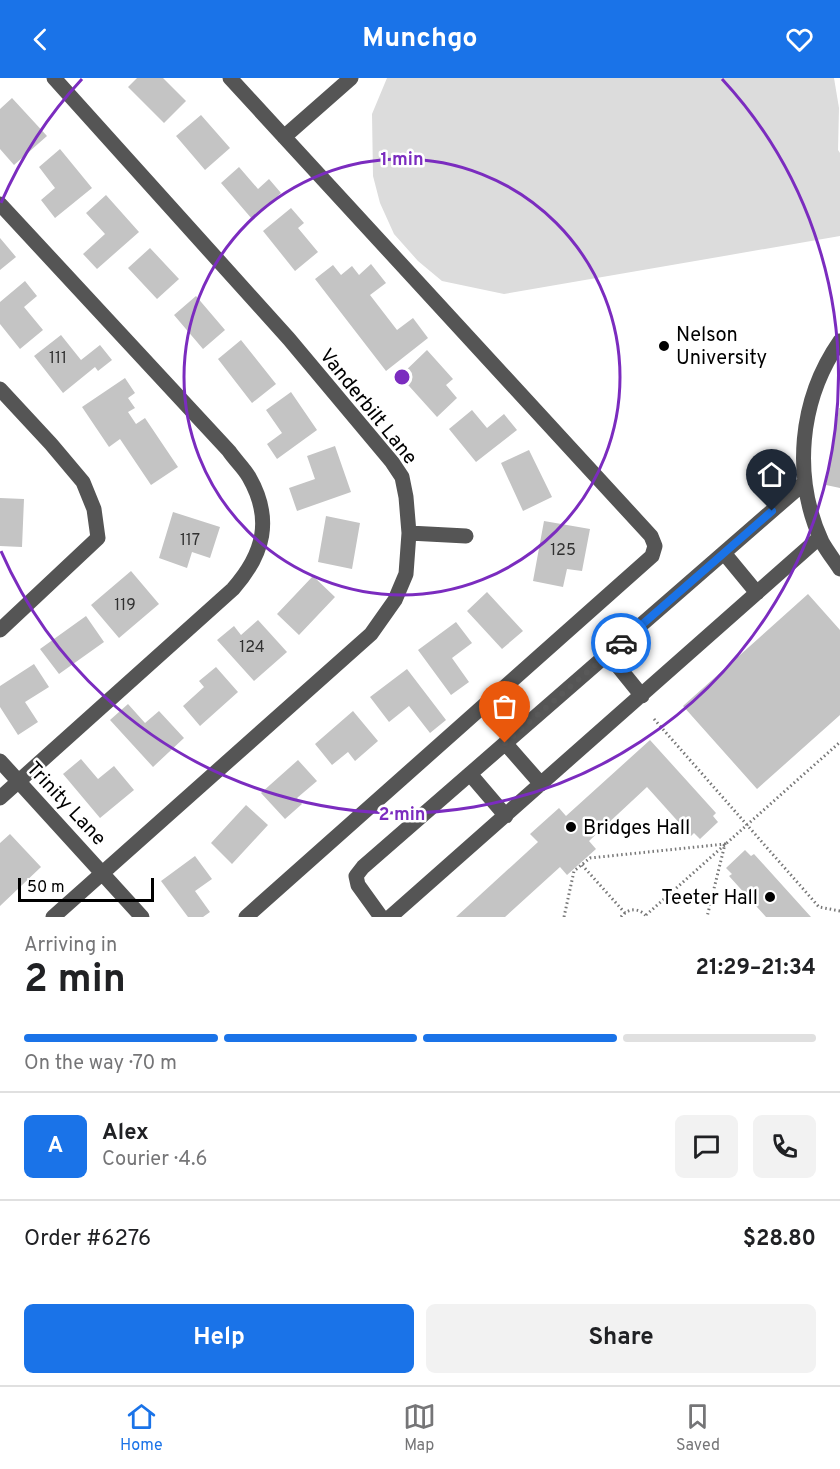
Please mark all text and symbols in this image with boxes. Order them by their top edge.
text: Munchgo [362,22,478,56]
icon: back [24,23,57,56]
icon: heart [783,23,816,56]
text: 1 min [380,149,424,172]
place label: Nelson University [676,323,767,372]
marker: Nelson University [657,339,671,353]
street label: Vanderbilt Lane [313,344,422,471]
house number: 111 [49,349,67,369]
centre of rings [392,367,412,387]
pin [746,449,797,511]
icon: home [755,458,788,491]
house number: 117 [180,531,200,551]
house number: 125 [550,541,576,561]
house number: 119 [114,596,136,616]
courier [591,613,651,673]
icon: car [605,627,638,660]
house number: 124 [239,638,265,658]
pin [479,681,530,743]
icon: bag [488,690,521,723]
street label: Trinity Lane [20,757,111,852]
text: 2 min [378,804,426,827]
place label: Bridges Hall [583,816,690,842]
marker: Bridges Hall [564,820,578,834]
scale bar [18,875,154,902]
text: 50 m [27,878,65,898]
place label: Teeter Hall [661,886,758,912]
marker: Teeter Hall [763,890,777,904]
text: Arriving in [24,933,117,959]
text: 21:29–21:34 [695,955,816,982]
text: 2 min [24,957,126,1006]
text: On the way · 70 m [24,1051,177,1077]
button: chat [675,1115,738,1178]
button: phone [753,1115,816,1178]
text: Alex [102,1120,149,1147]
text: A [48,1133,63,1160]
text: Courier · 4.6 [102,1147,207,1173]
text: Order #6276 [24,1226,151,1253]
text: $28.80 [743,1226,816,1253]
button: Help [24,1304,414,1373]
button: Share [426,1304,816,1373]
tab: Home [120,1400,163,1456]
tab: Map [403,1400,436,1456]
tab: Saved [676,1400,720,1456]

